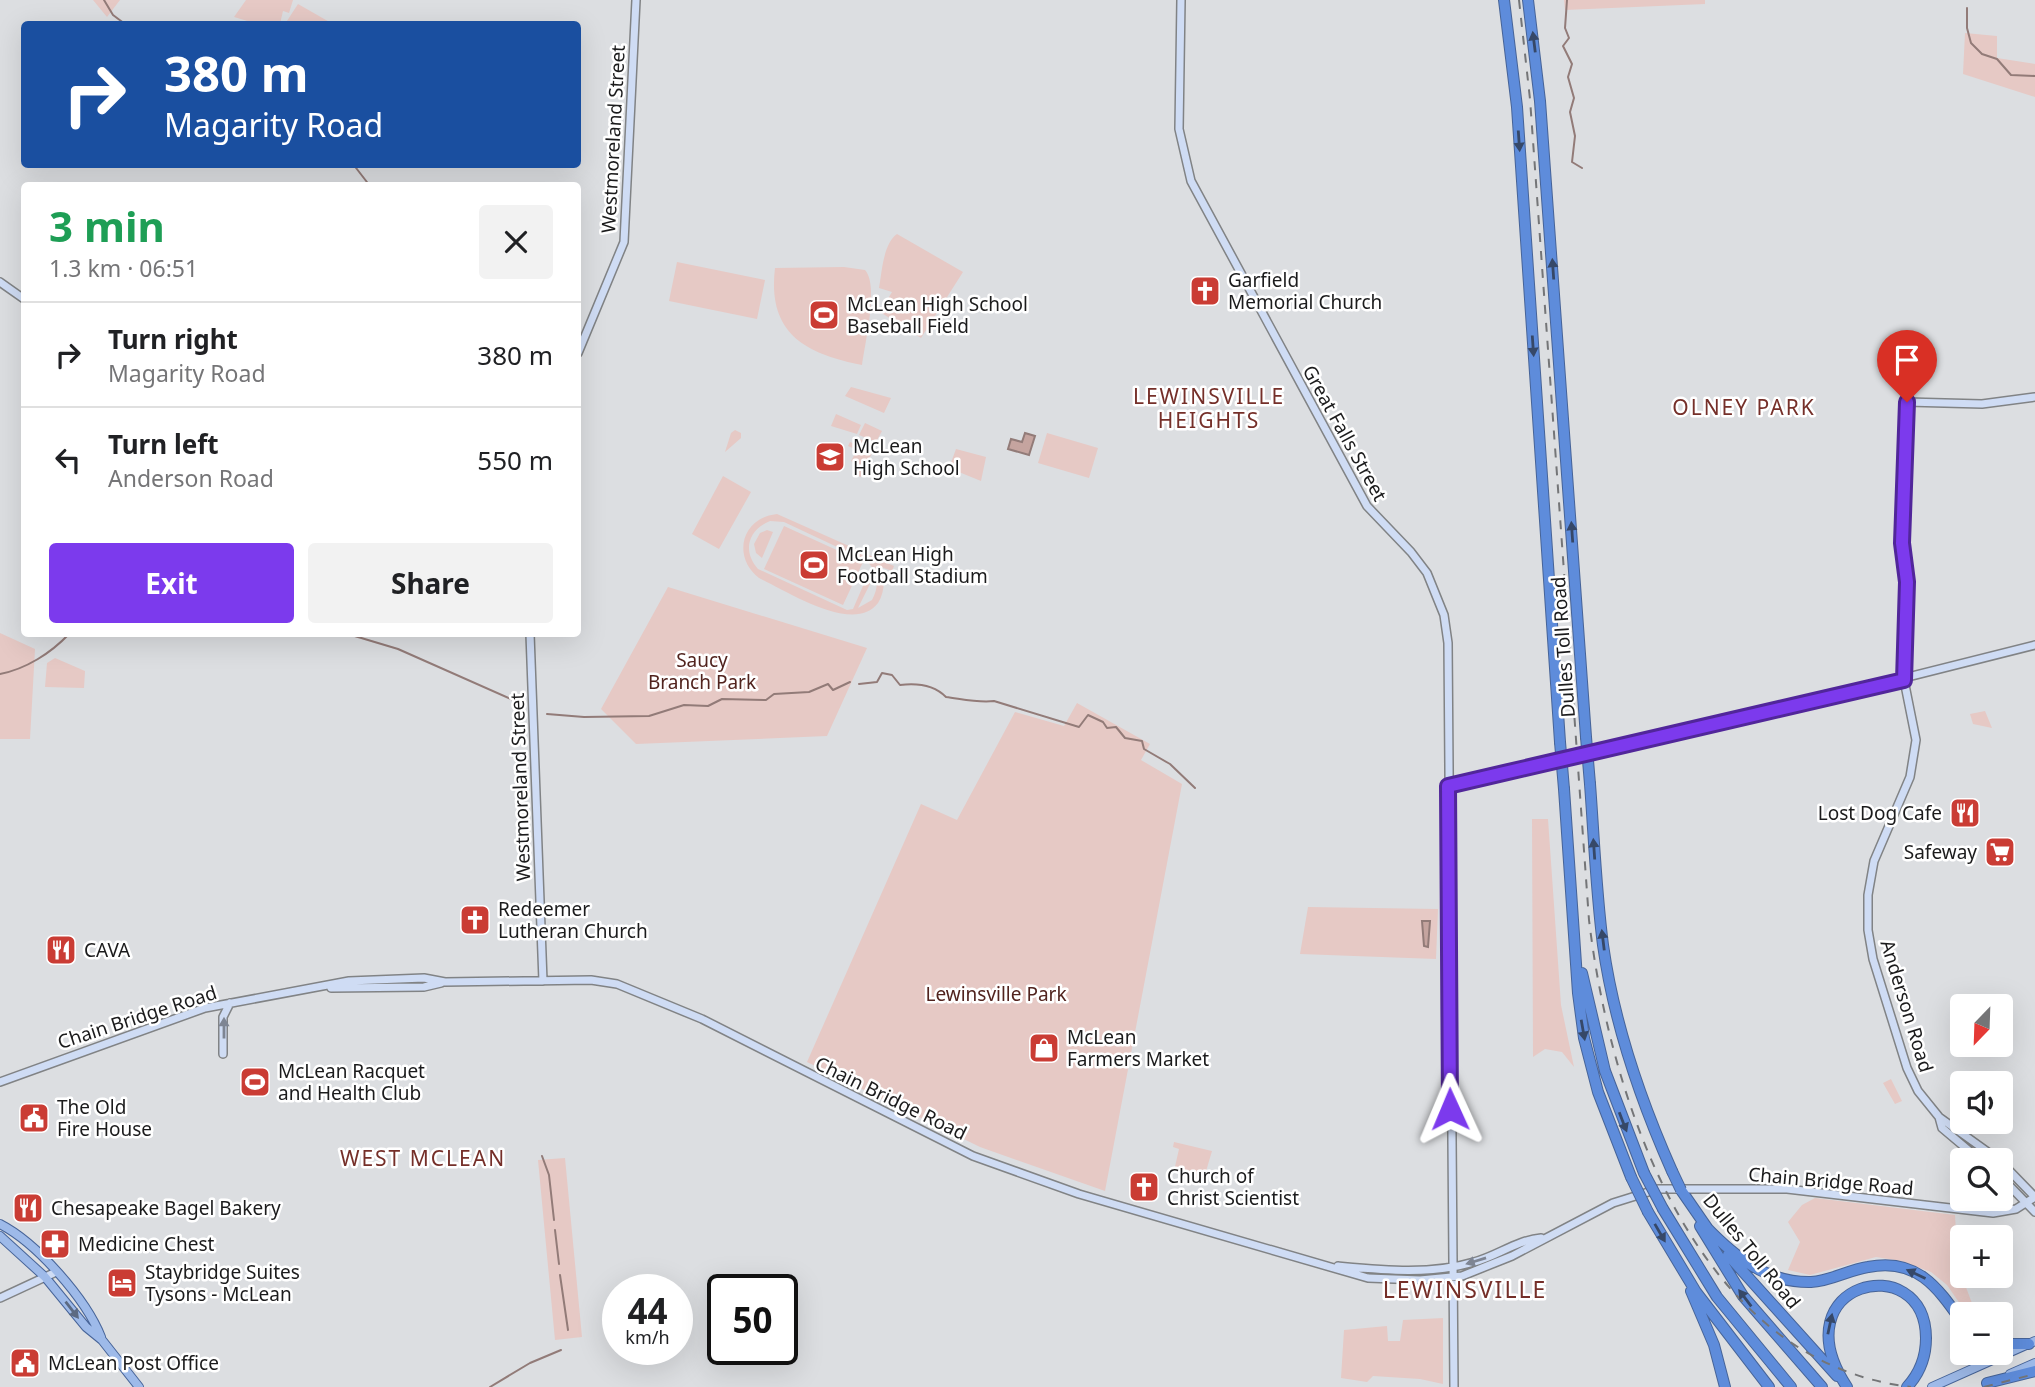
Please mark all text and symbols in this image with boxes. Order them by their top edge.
one-way arrow [1528,31,1539,53]
text: 380 m [164,40,309,106]
street label: Westmoreland Street [595,44,631,234]
icon: right [49,49,140,140]
text: Magarity Road [164,103,383,146]
one-way arrow [1514,130,1525,152]
text: 3 min [49,197,165,254]
button: close [479,205,553,279]
text: 1.3 km · 06:51 [49,252,198,284]
one-way arrow [1547,258,1558,280]
place label: Garfield Memorial Church [1228,267,1382,315]
church icon: Garfield Memorial Church [1188,274,1222,308]
place label: McLean High School Baseball Field [847,291,1028,339]
sports icon: McLean High School Baseball Field [807,298,841,332]
text: Turn right [108,321,238,357]
pin [1877,330,1937,402]
icon: right [49,336,87,374]
one-way arrow [1528,336,1539,358]
text: 380 m [477,337,553,373]
icon: arrive [1888,341,1926,379]
text: Magarity Road [108,357,266,389]
street label: Great Falls Street [1297,360,1393,506]
district label: LEWINSVILLE HEIGHTS [1133,382,1285,434]
district label: OLNEY PARK [1672,393,1816,421]
text: Turn left [108,426,219,462]
place label: McLean High School [853,433,960,481]
school or university icon: McLean High School [813,440,847,474]
icon: left [49,441,87,479]
text: 550 m [477,442,553,478]
text: Anderson Road [108,462,274,494]
one-way arrow [1566,520,1577,542]
place label: McLean High Football Stadium [837,541,988,589]
button: Exit [49,543,294,623]
button: Share [308,543,553,623]
sports icon: McLean High Football Stadium [797,548,831,582]
street label: Dulles Toll Road [1545,576,1581,718]
park label: Saucy Branch Park [648,647,756,695]
street label: Westmoreland Street [504,692,536,882]
restaurant icon: Lost Dog Cafe [1948,796,1982,830]
place label: Lost Dog Cafe [1818,800,1942,826]
supermarket icon: Safeway [1983,835,2017,869]
one-way arrow [1589,838,1600,860]
place label: Safeway [1904,839,1977,865]
place label: Redeemer Lutheran Church [498,896,648,944]
church icon: Redeemer Lutheran Church [458,903,492,937]
one-way arrow [1598,929,1609,951]
restaurant icon: CAVA [44,933,78,967]
place label: CAVA [84,937,131,963]
street label: Anderson Road [1875,937,1939,1075]
street label: Chain Bridge Road [54,979,220,1055]
park label: Lewinsville Park [925,981,1067,1007]
north arrow [1950,994,2012,1057]
map controls [1950,994,2013,1365]
one-way arrow [218,1017,230,1039]
one-way arrow [1578,1019,1589,1041]
place label: McLean Farmers Market [1067,1024,1209,1072]
shop icon: McLean Farmers Market [1027,1031,1061,1065]
street label: Chain Bridge Road [811,1050,971,1146]
place label: McLean Racquet and Health Club [278,1058,425,1106]
sports icon: McLean Racquet and Health Club [238,1065,272,1099]
button: sound [1950,1071,2013,1134]
position arrow [1413,1072,1487,1146]
place label: The Old Fire House [57,1094,152,1142]
public building icon: The Old Fire House [17,1101,51,1135]
one-way arrow [1618,1112,1629,1133]
district label: WEST MCLEAN [340,1144,506,1172]
button: search [1950,1148,2013,1211]
street label: Chain Bridge Road [1747,1161,1915,1201]
place label: Church of Christ Scientist [1167,1163,1299,1211]
church icon: Church of Christ Scientist [1127,1170,1161,1204]
street label: Dulles Toll Road [1697,1188,1807,1314]
restaurant icon: Chesapeake Bagel Bakery [11,1191,45,1225]
place label: Chesapeake Bagel Bakery [51,1195,281,1221]
one-way arrow [1654,1223,1666,1242]
button: + [1950,1225,2013,1288]
pharmacy icon: Medicine Chest [38,1227,72,1261]
place label: Medicine Chest [78,1231,215,1257]
one-way arrow [1465,1256,1486,1267]
place label: Staybridge Suites Tysons - McLean [145,1259,300,1307]
hotel icon: Staybridge Suites Tysons - McLean [105,1266,139,1300]
one-way arrow [1906,1268,1926,1280]
district label: LEWINSVILLE [1383,1273,1547,1305]
speed limit sign: 50 [707,1274,798,1365]
text: 44 [627,1287,668,1334]
one-way arrow [1738,1289,1752,1308]
one-way arrow [65,1300,80,1318]
button: − [1950,1302,2013,1365]
one-way arrow [1824,1313,1835,1335]
text: km/h [625,1325,670,1349]
public building icon: McLean Post Office [8,1346,42,1380]
place label: McLean Post Office [48,1350,219,1376]

